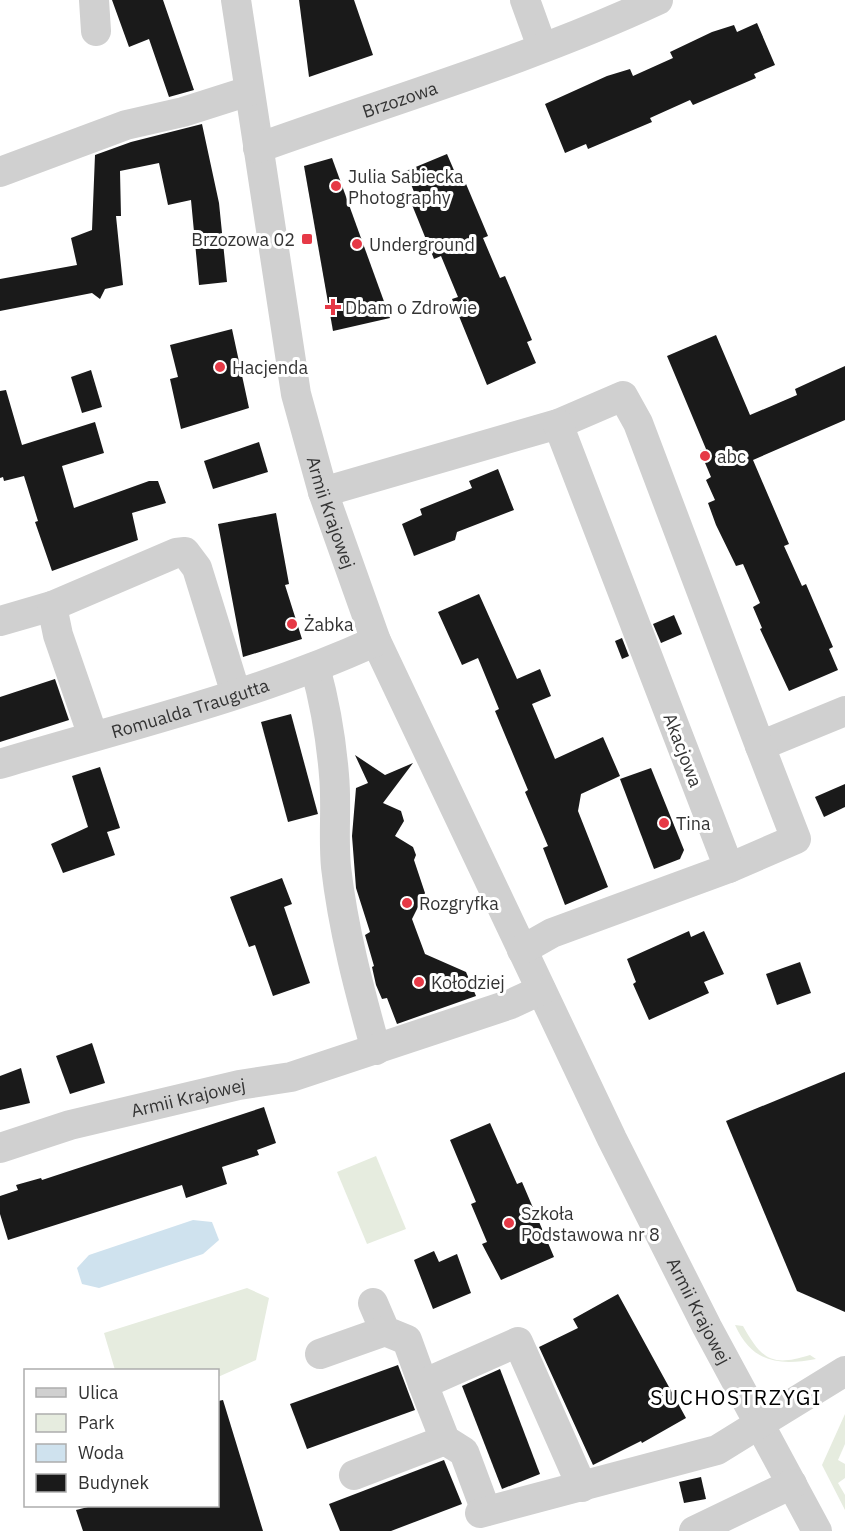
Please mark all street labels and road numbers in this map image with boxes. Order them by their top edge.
street label: Brzozowa [359,75,441,122]
street label: Armii Krajowej [302,453,361,572]
street label: Romualda Traugutta [108,673,272,743]
street label: Akacjowa [658,710,708,791]
street label: Armii Krajowej [128,1073,247,1122]
street label: Armii Krajowej [662,1253,736,1368]

